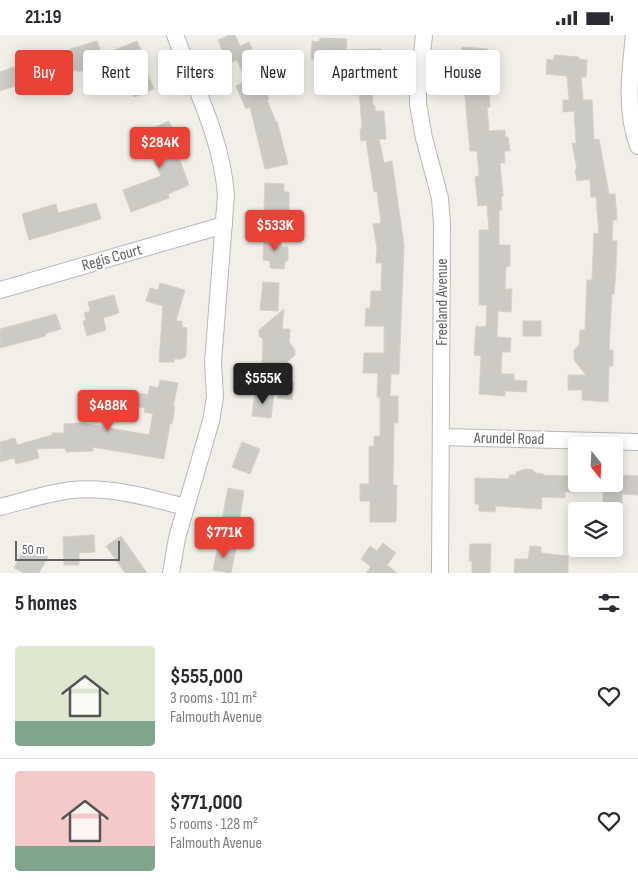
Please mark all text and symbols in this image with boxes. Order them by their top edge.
text: 21:19 [25,6,62,29]
chip: Buy [15,50,73,95]
chip: Rent [83,50,148,95]
chip: Filters [158,50,232,95]
chip: New [242,50,304,95]
chip: Apartment [314,50,416,95]
chip: House [426,50,500,95]
pin: $284K [125,127,195,169]
text: $284K [141,133,179,152]
pin: $533K [240,209,310,252]
text: $533K [256,216,294,235]
street label: Regis Court [80,240,144,276]
street label: Freeland Avenue [433,258,452,346]
pin: $555K [228,363,298,405]
text: $555K [244,369,282,388]
pin: $488K [73,389,143,432]
text: $488K [89,396,127,415]
street label: Arundel Road [473,429,544,449]
north arrow [568,437,622,493]
map controls [568,437,623,557]
button: layers [568,502,623,557]
pin: $771K [189,517,259,559]
text: $771K [206,523,242,542]
scale bar [15,538,120,561]
text: 50 m [22,541,45,558]
icon: filters [595,589,623,617]
text: 5 homes [15,591,77,616]
text: $555,000 [170,664,243,689]
icon: home [55,666,115,726]
icon: heart [595,682,623,710]
text: 3 rooms · 101 m² [170,689,257,708]
text: Falmouth Avenue [170,708,262,727]
text: $771,000 [170,790,243,815]
icon: home [55,791,115,851]
icon: heart [595,807,623,835]
text: 5 rooms · 128 m² [170,815,258,834]
text: Falmouth Avenue [170,834,262,853]

